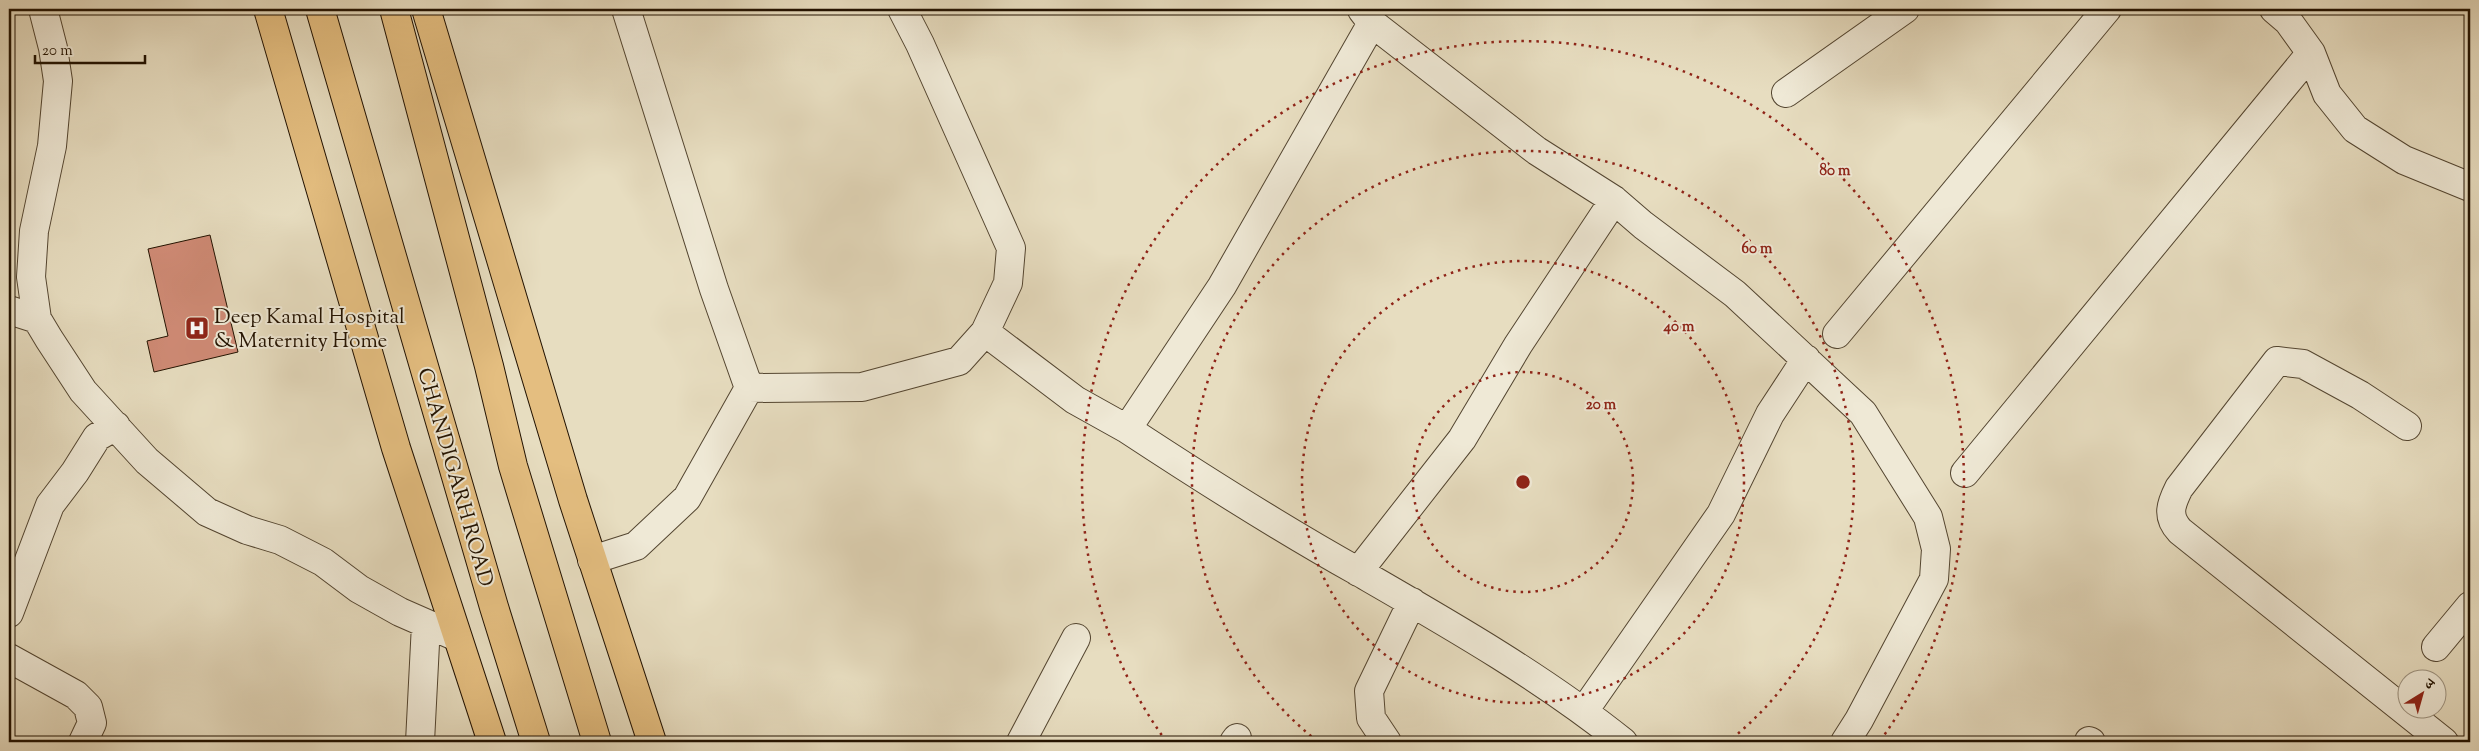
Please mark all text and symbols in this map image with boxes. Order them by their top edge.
scale bar [35,32,145,64]
text: 20 m [42,41,73,62]
text: 80 m [1819,161,1851,182]
text: 60 m [1742,239,1773,260]
place label: Deep Kamal Hospital & Maternity Home [214,303,405,357]
hospital icon: Deep Kamal Hospital & Maternity Home [184,315,210,341]
text: 40 m [1663,317,1695,338]
street label: CHANDIGARH ROAD [408,365,500,590]
text: 20 m [1586,395,1617,416]
centre of rings [1514,473,1532,491]
north arrow [2396,668,2446,718]
text: उ [2419,674,2438,696]

